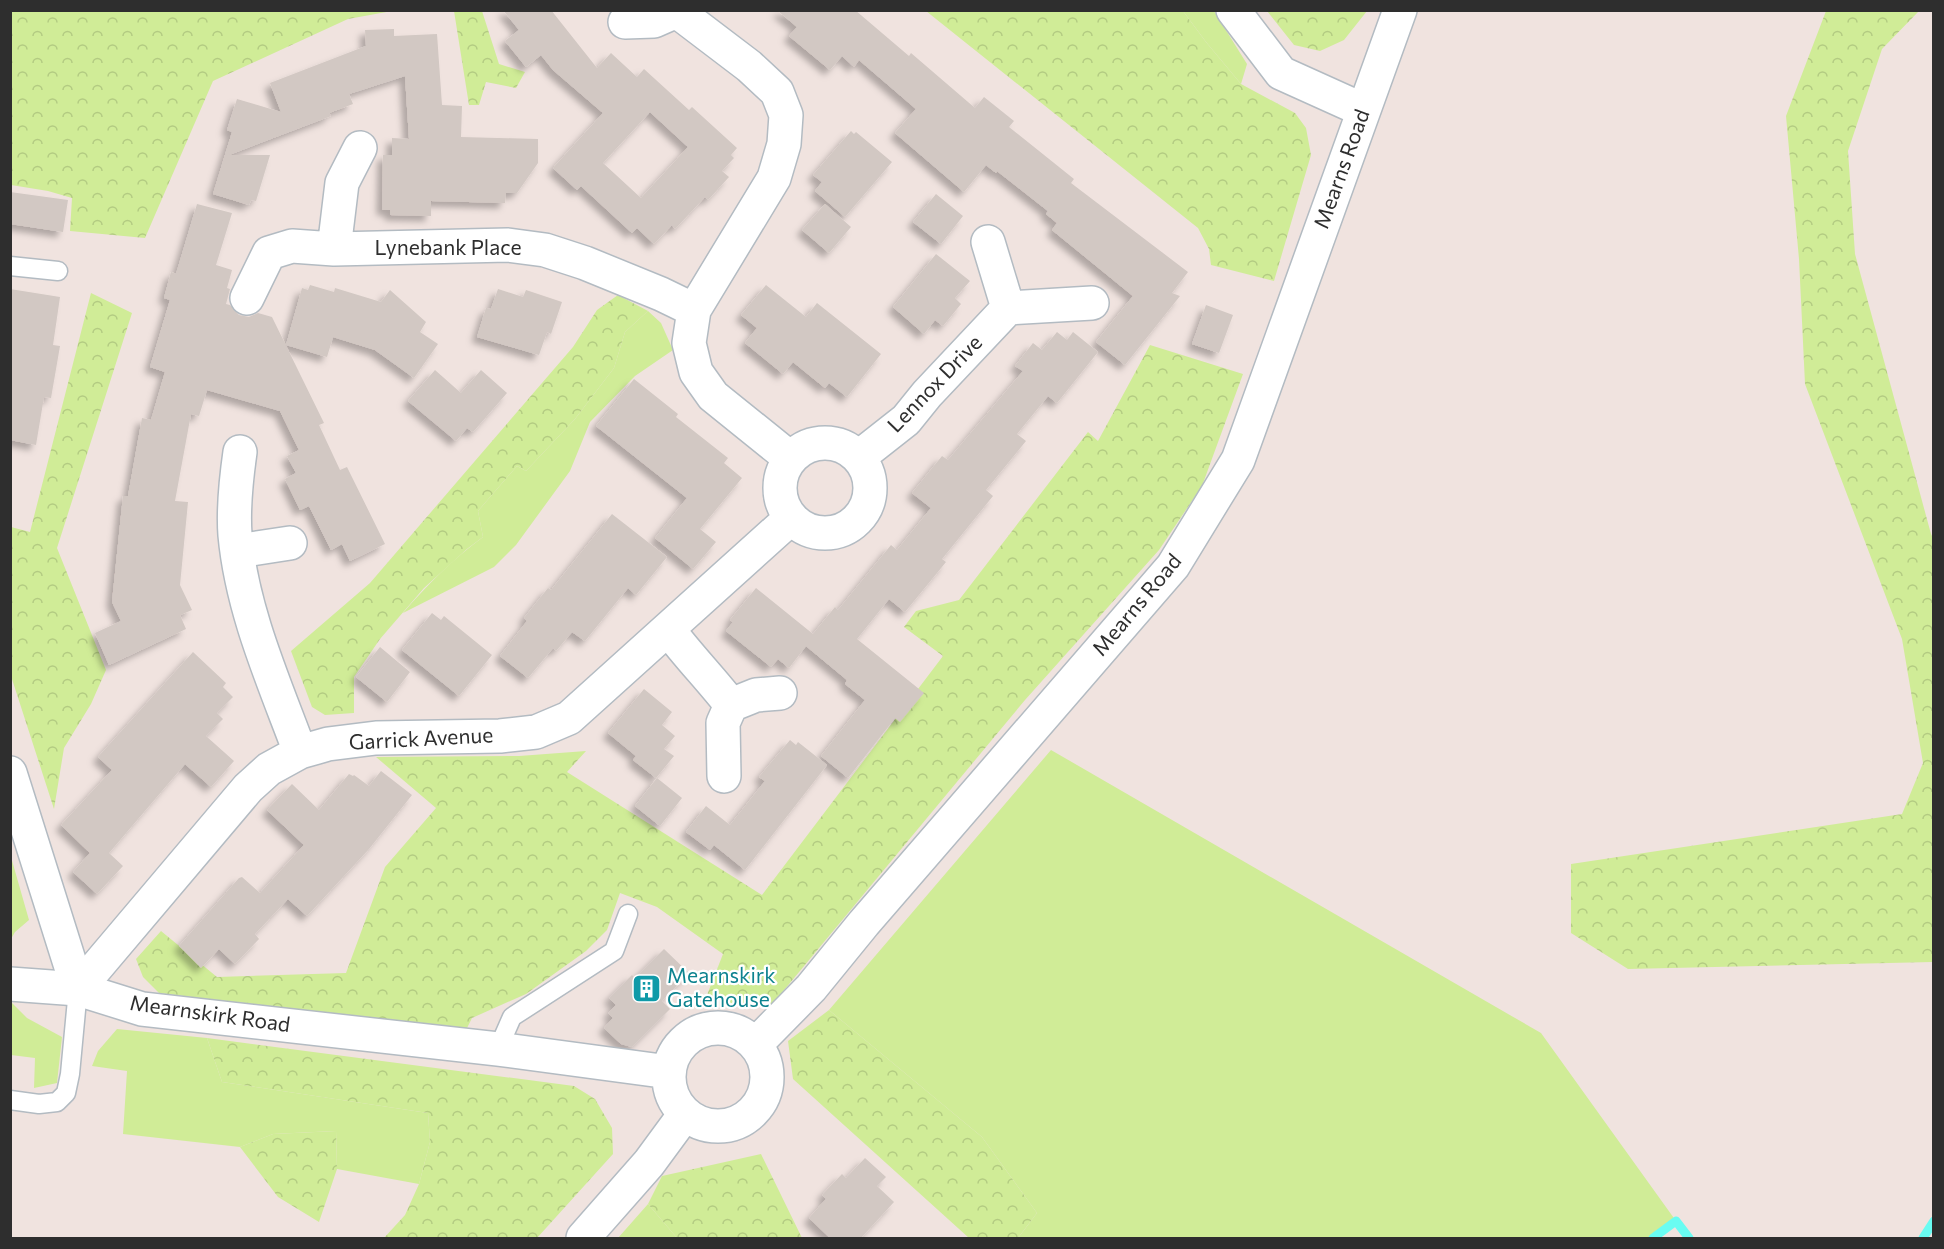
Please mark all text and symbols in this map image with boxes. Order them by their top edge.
street label: Mearns Road [1307,105,1374,232]
street label: Lynebank Place [374,234,522,259]
street label: Lennox Drive [881,329,986,437]
street label: Mearns Road [1086,548,1186,660]
street label: Garrick Avenue [348,721,494,754]
place label: Mearnskirk Gatehouse [667,962,776,1011]
building icon: Mearnskirk Gatehouse [630,972,662,1004]
street label: Mearnskirk Road [128,989,292,1036]

